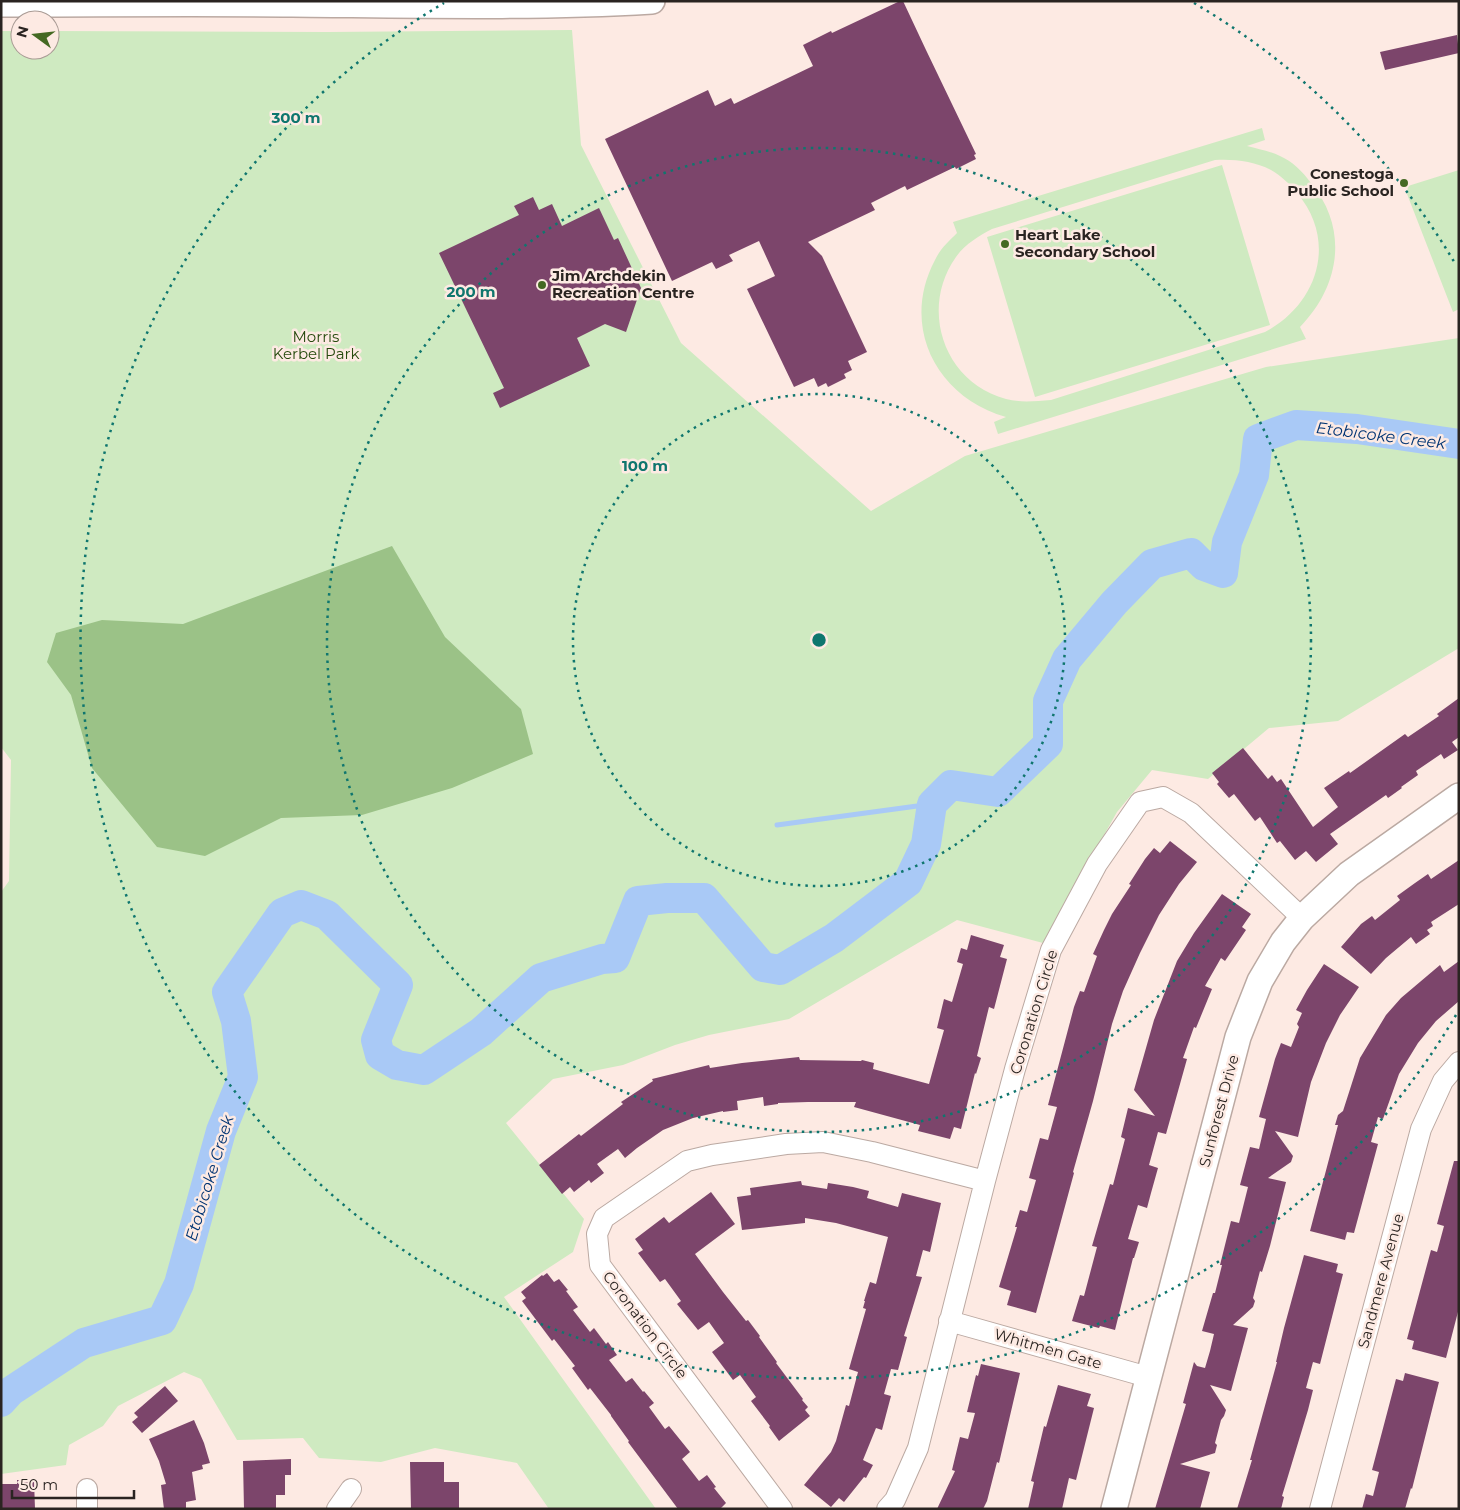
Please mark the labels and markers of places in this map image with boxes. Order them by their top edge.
place label: Conestoga Public School [1287,164,1394,200]
marker: Conestoga Public School [1398,177,1410,189]
place label: Heart Lake Secondary School [1015,225,1155,261]
marker: Heart Lake Secondary School [999,238,1011,250]
place label: Jim Archdekin Recreation Centre [551,266,694,302]
marker: Jim Archdekin Recreation Centre [536,279,548,291]
centre of rings [810,631,828,649]

